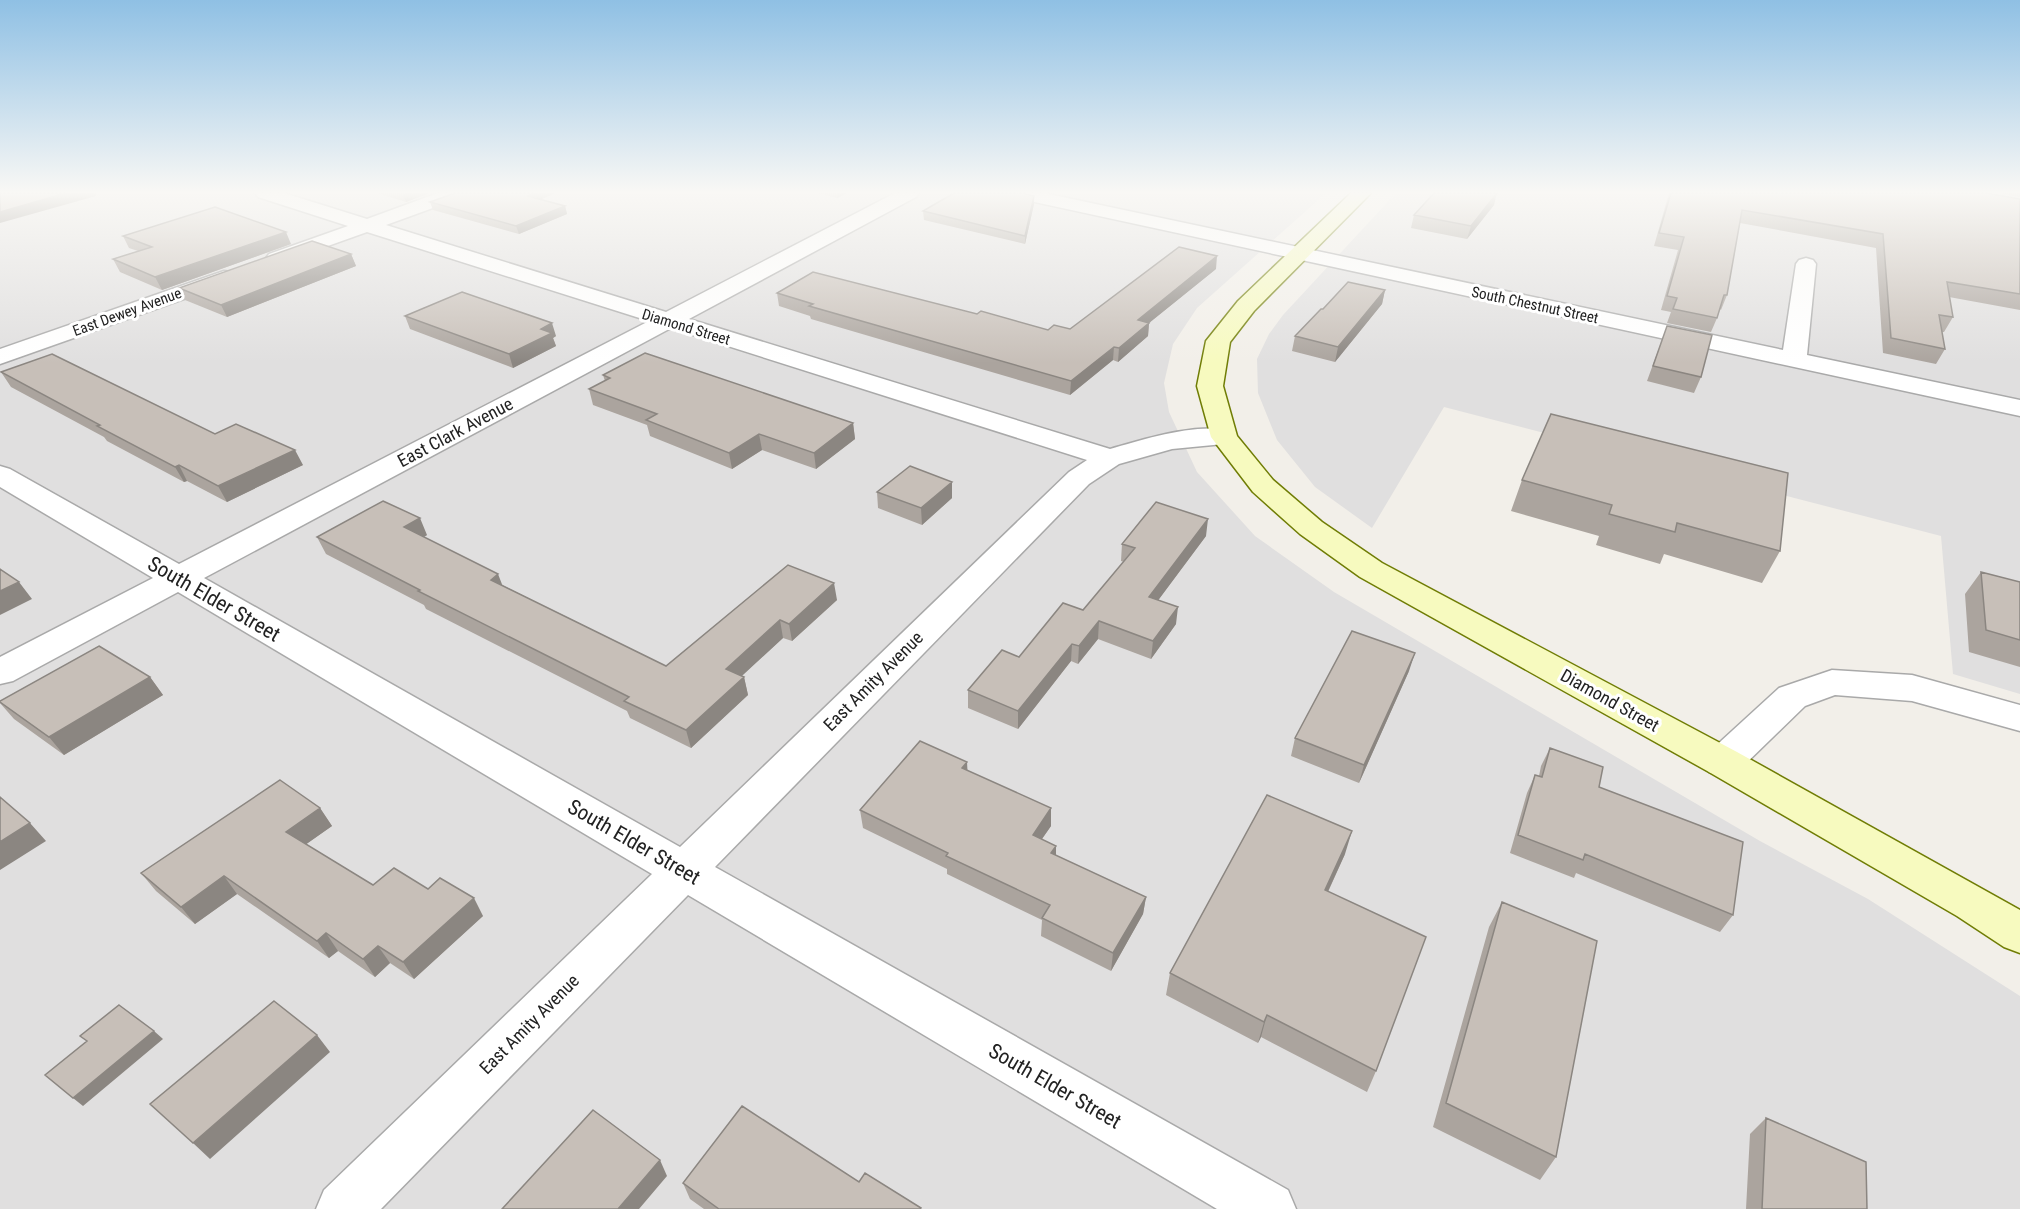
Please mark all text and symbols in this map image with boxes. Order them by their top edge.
street label: South Chestnut Street [1470,283,1600,327]
street label: East Dewey Avenue [70,284,184,340]
street label: Diamond Street [640,305,732,349]
street label: East Clark Avenue [394,393,516,471]
street label: South Elder Street [144,551,284,647]
street label: East Amity Avenue [819,627,927,735]
street label: Diamond Street [1557,664,1663,736]
street label: South Elder Street [564,794,704,890]
street label: East Amity Avenue [475,970,583,1078]
street label: South Elder Street [985,1038,1125,1134]

